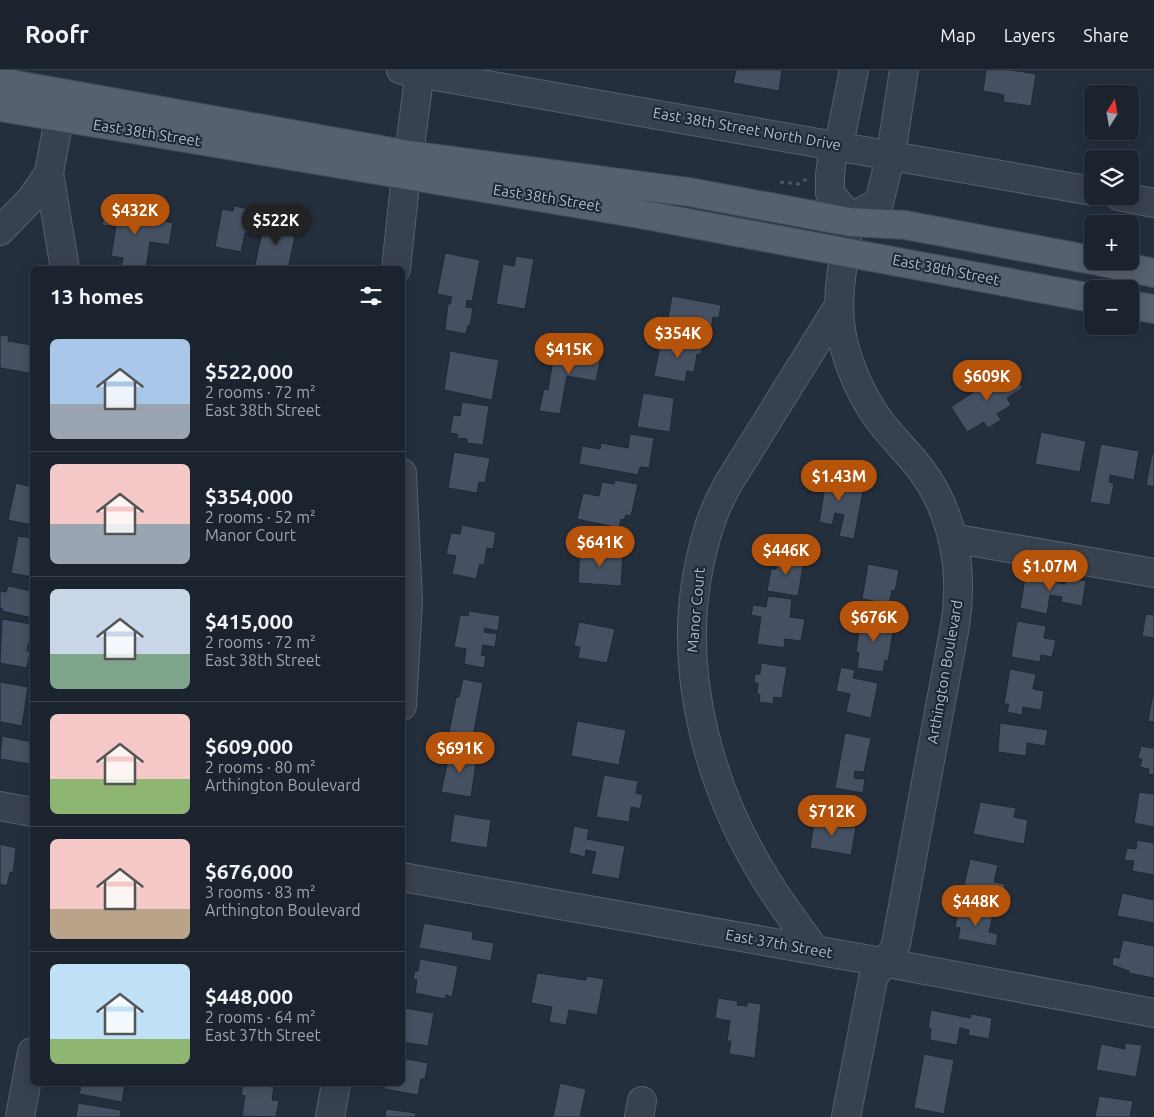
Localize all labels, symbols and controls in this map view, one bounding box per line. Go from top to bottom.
text: Roofr [25,21,89,48]
text: Map [940,25,976,45]
text: Layers [1004,25,1055,45]
text: Share [1083,25,1129,45]
north arrow [1084,85,1139,140]
map controls [1084,85,1139,335]
street label: East 38th Street North Drive [652,104,842,153]
street label: East 38th Street [92,116,202,149]
button: layers [1084,150,1139,205]
street label: East 38th Street [492,181,602,214]
pin: $432K [100,194,170,236]
text: $432K [112,201,158,219]
pin: $522K [241,204,311,246]
text: $522K [253,211,299,229]
button: + [1084,215,1139,270]
street label: East 38th Street [891,251,1001,288]
button: − [1084,280,1139,335]
icon: filters [357,282,385,310]
text: 13 homes [50,284,144,308]
pin: $354K [643,316,713,359]
text: $354K [655,324,701,342]
pin: $415K [534,332,604,375]
text: $415K [546,340,592,358]
icon: home [90,359,150,419]
text: $522,000 [205,359,293,383]
pin: $609K [952,360,1022,402]
text: $609K [964,367,1010,385]
text: 2 rooms · 72 m² [205,383,316,401]
text: East 38th Street [205,401,321,419]
pin: $1.43M [798,460,880,502]
text: $1.43M [812,467,866,485]
icon: home [90,484,150,544]
text: $354,000 [205,484,293,508]
text: 2 rooms · 52 m² [205,508,316,526]
text: Manor Court [205,526,296,544]
pin: $641K [565,526,635,568]
text: $641K [577,533,623,551]
pin: $446K [751,534,821,576]
text: $446K [763,541,809,559]
pin: $1.07M [1009,550,1091,592]
text: $1.07M [1023,557,1077,575]
street label: Manor Court [683,567,708,653]
street label: Arthington Boulevard [923,599,966,745]
pin: $676K [839,600,909,643]
text: $676K [851,608,897,626]
icon: home [90,609,150,669]
text: $415,000 [205,609,293,633]
text: 2 rooms · 72 m² [205,633,316,651]
text: East 38th Street [205,651,321,669]
pin: $691K [425,732,495,774]
icon: home [90,734,150,794]
text: $609,000 [205,734,293,758]
text: $691K [437,739,483,757]
text: 2 rooms · 80 m² [205,758,316,776]
text: Arthington Boulevard [205,776,361,794]
pin: $712K [797,794,867,837]
text: $712K [809,802,855,820]
icon: home [90,859,150,919]
text: $676,000 [205,859,293,883]
text: 3 rooms · 83 m² [205,883,316,901]
pin: $448K [941,884,1011,927]
text: $448K [953,892,999,910]
text: Arthington Boulevard [205,901,361,919]
street label: East 37th Street [724,926,834,961]
icon: home [90,984,150,1044]
text: $448,000 [205,984,293,1008]
text: 2 rooms · 64 m² [205,1008,316,1026]
text: East 37th Street [205,1026,321,1044]

